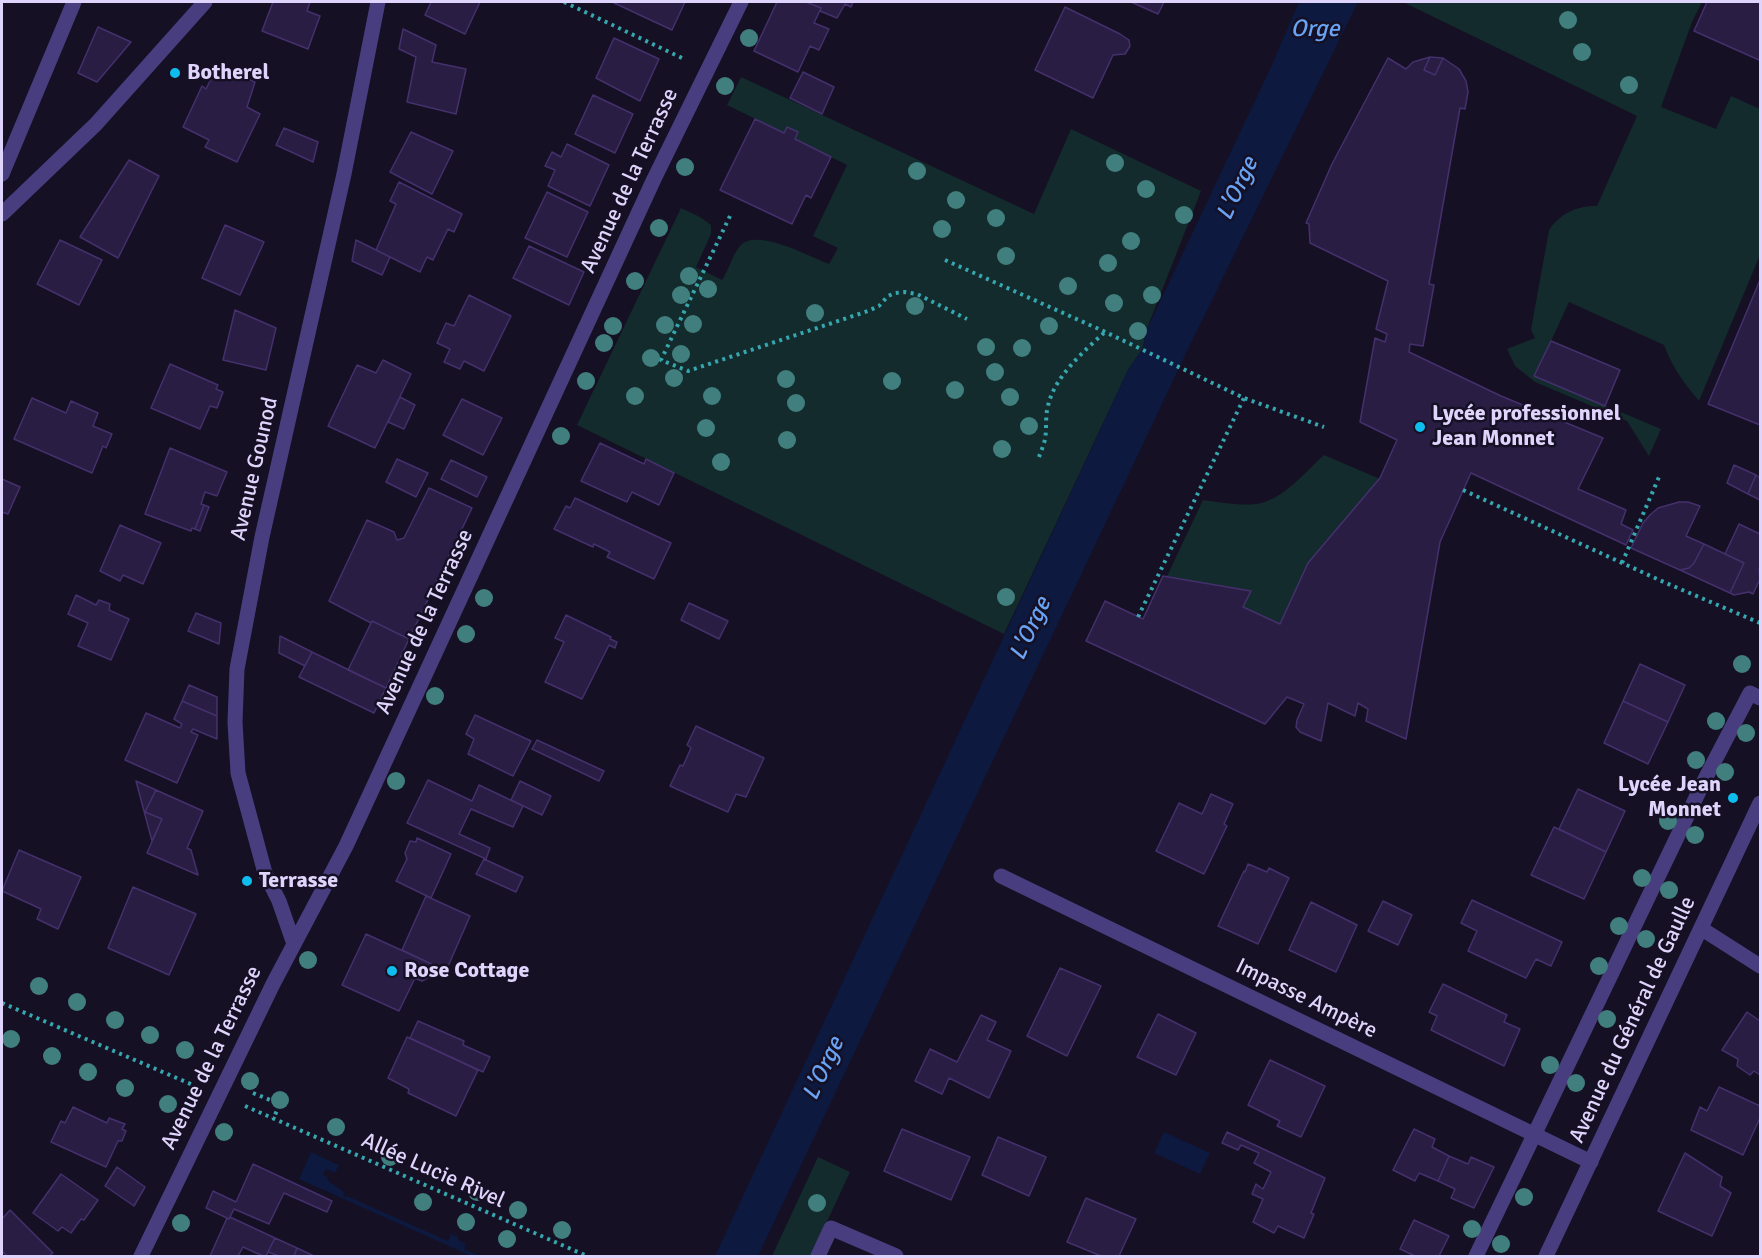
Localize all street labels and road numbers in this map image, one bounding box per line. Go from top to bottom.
street label: Avenue de la Terrasse [576,84,684,278]
street label: Avenue Gounod [226,395,284,543]
street label: Avenue de la Terrasse [371,525,479,719]
street label: Avenue du Général de Gaulle [1564,892,1702,1148]
street label: Impasse Ampère [1231,953,1381,1045]
street label: Avenue de la Terrasse [156,962,268,1154]
street label: Allée Lucie Rivel [357,1128,509,1214]

